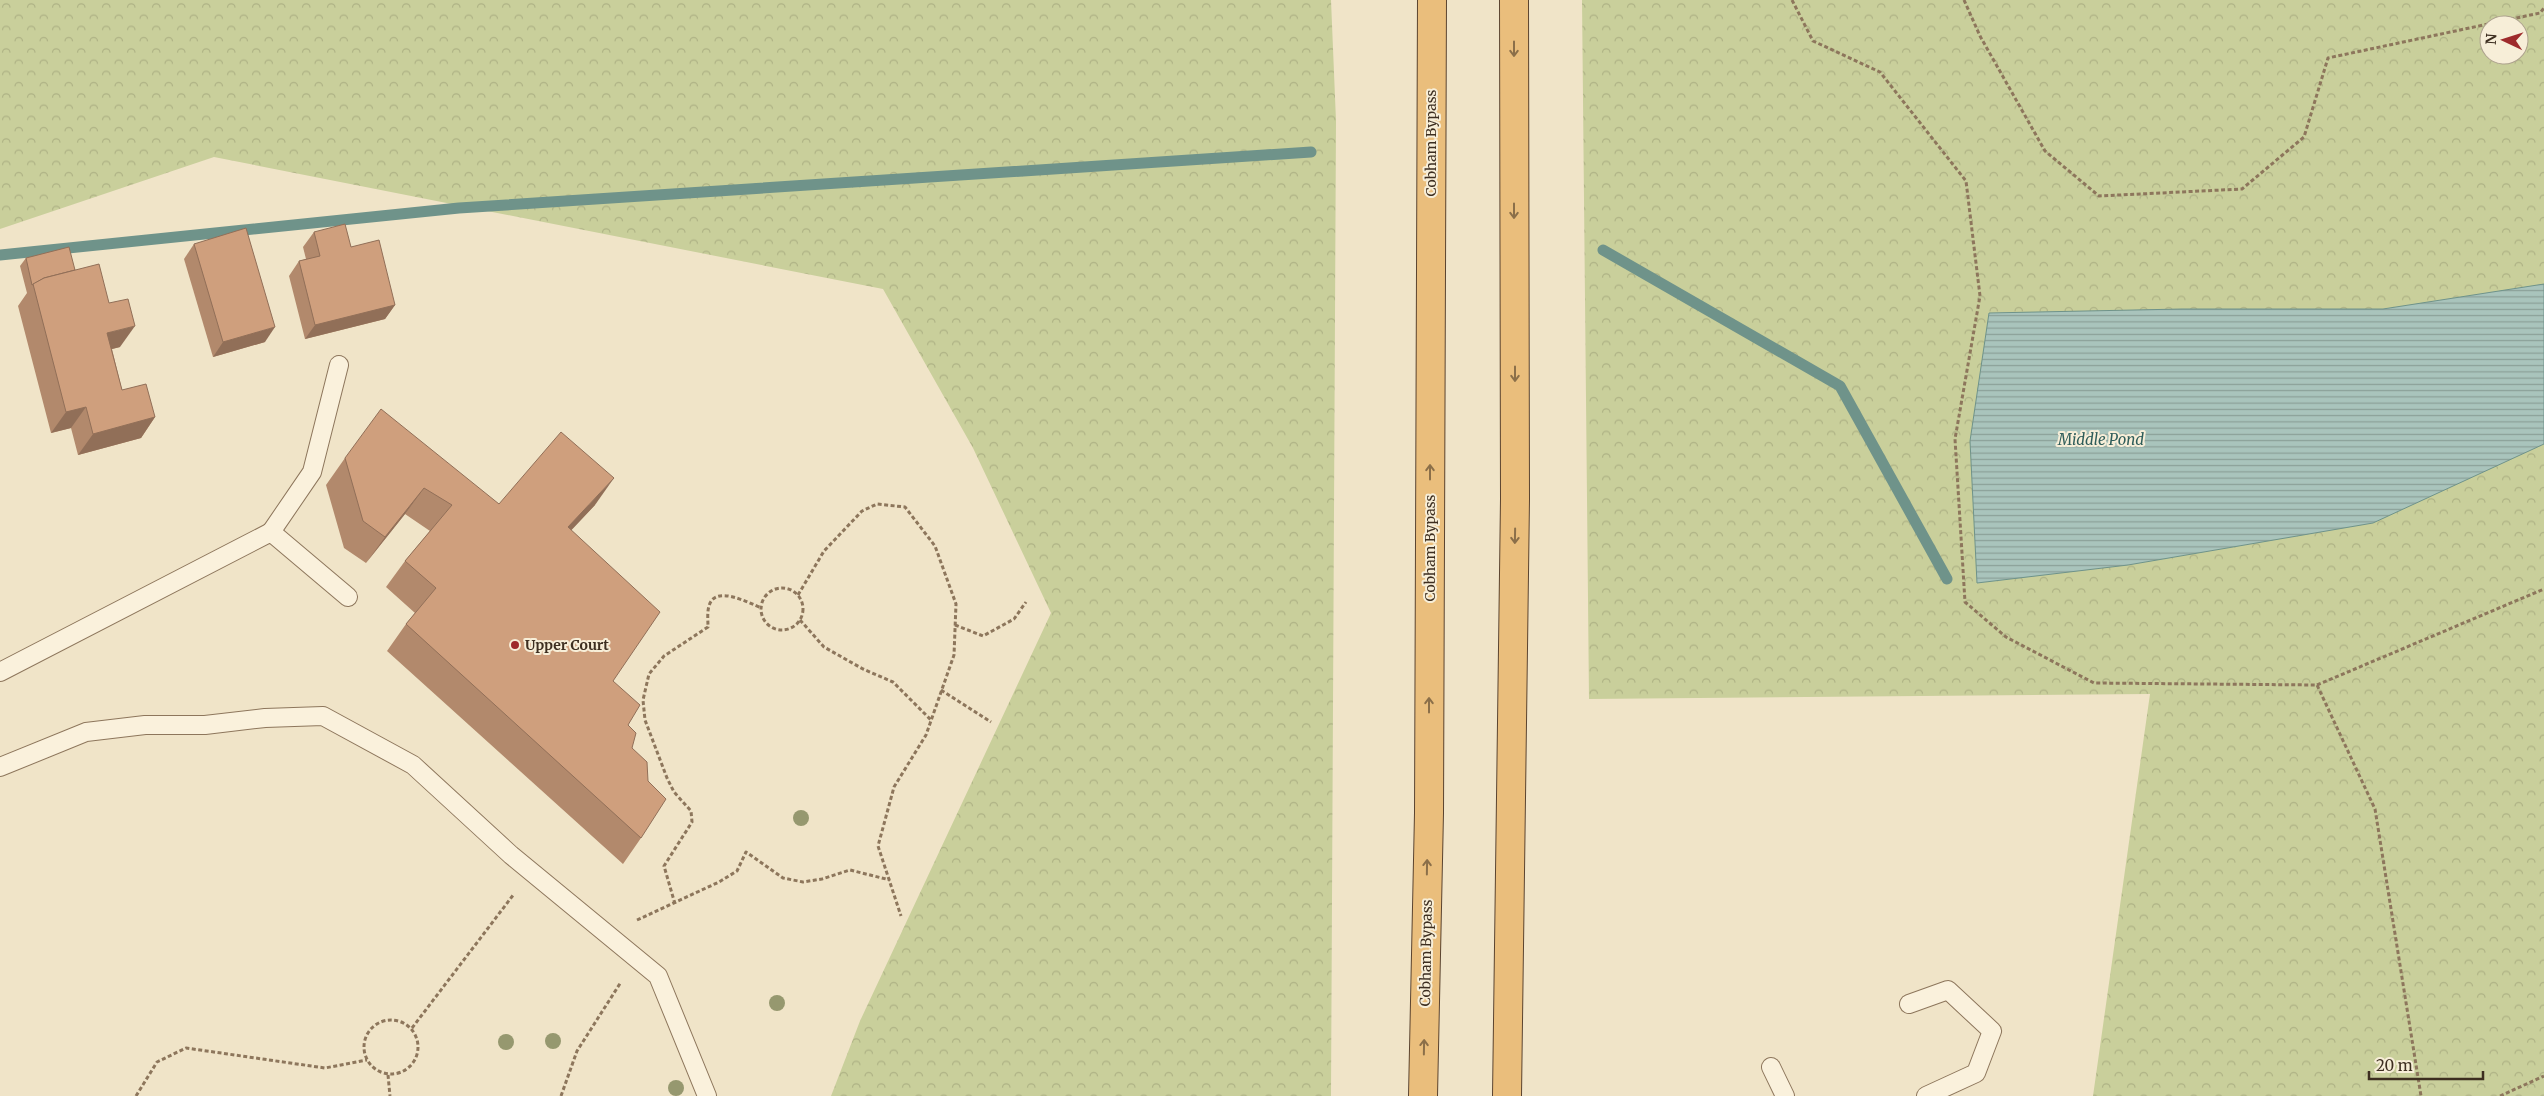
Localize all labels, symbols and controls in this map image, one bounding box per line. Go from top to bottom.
north arrow [2479,15,2529,65]
text: N [2482,33,2500,45]
one-way arrow [1509,40,1519,56]
street label: Cobham Bypass [1422,89,1440,196]
one-way arrow [1509,202,1519,219]
one-way arrow [1510,365,1520,381]
water label: Middle Pond [2057,430,2144,449]
one-way arrow [1425,465,1435,481]
street label: Cobham Bypass [1421,494,1439,601]
one-way arrow [1510,528,1520,544]
place label: Upper Court [525,636,609,654]
marker: Upper Court [509,639,521,651]
one-way arrow [1424,697,1434,714]
one-way arrow [1423,860,1432,876]
street label: Cobham Bypass [1416,899,1436,1007]
one-way arrow [1419,1040,1428,1056]
scale bar [2369,1048,2483,1080]
text: 20 m [2376,1056,2413,1075]

